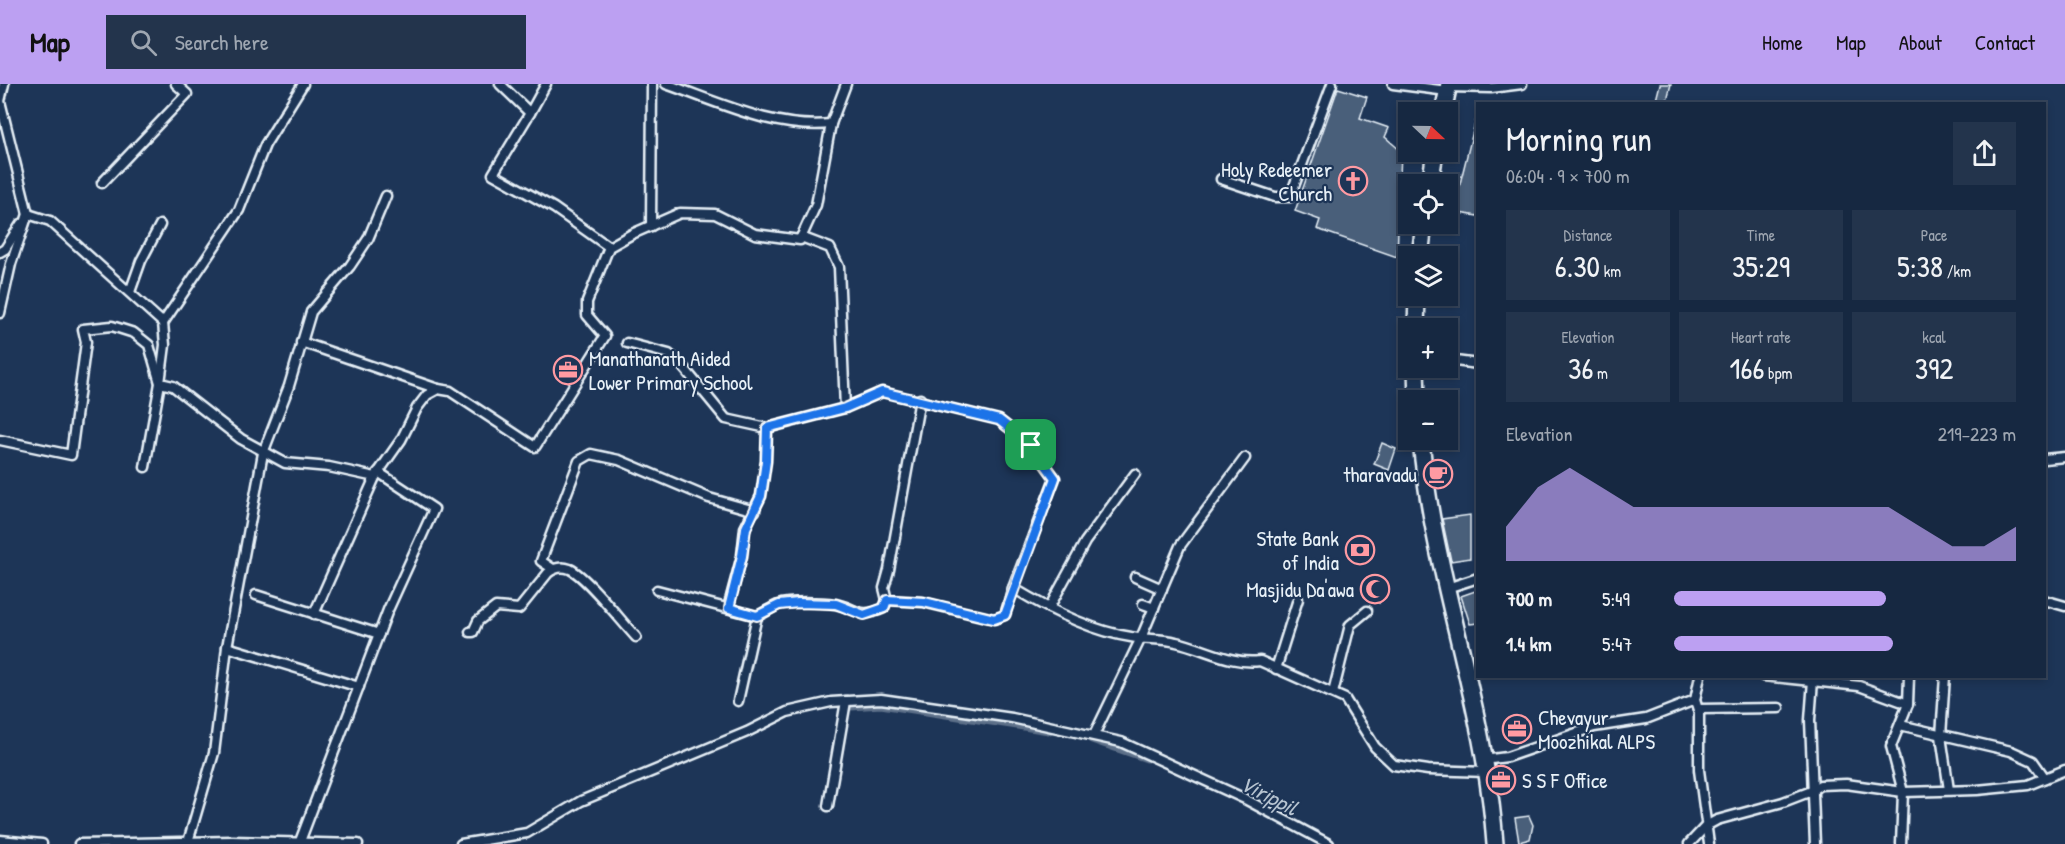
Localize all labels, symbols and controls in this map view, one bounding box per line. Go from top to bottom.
search box [106,15,526,69]
text: Map [30,23,70,61]
icon: search [127,26,160,59]
text: Search here [175,27,269,57]
text: Home [1762,28,1803,57]
text: Map [1836,28,1866,57]
text: About [1899,28,1942,57]
text: Contact [1975,28,2035,57]
north arrow [1398,102,1458,162]
map controls [1398,102,1458,450]
text: Morning run [1506,117,1652,161]
button: share [1953,122,2016,185]
place label: Holy Redeemer Church [1221,155,1332,208]
text: 06:04 · 9 × 700 m [1506,162,1630,189]
church icon: Holy Redeemer Church [1337,165,1369,197]
button: locate [1398,174,1458,234]
text: Distance [1564,224,1612,246]
text: Time [1747,224,1775,246]
text: Pace [1921,224,1947,246]
button: layers [1398,246,1458,306]
text: 6.30 [1555,246,1600,286]
text: 35:29 [1732,246,1790,286]
text: 5:38 [1897,246,1943,286]
text: km [1600,260,1621,282]
text: /km [1943,260,1971,282]
button: + [1398,318,1458,378]
text: Elevation [1561,326,1615,348]
text: Heart rate [1731,326,1791,348]
text: kcal [1922,326,1946,348]
place label: Manathanath Aided Lower Primary School [589,344,753,397]
text: 36 [1568,348,1593,388]
text: 166 [1730,348,1764,388]
text: 392 [1915,348,1953,388]
office icon: Manathanath Aided Lower Primary School [552,354,584,386]
text: m [1593,362,1608,384]
text: bpm [1764,362,1792,384]
button: − [1398,390,1458,450]
pin [1005,419,1056,470]
text: Elevation [1506,420,1572,447]
text: 219–223 m [1938,420,2016,447]
icon: arrive [1014,428,1047,461]
cafe icon: tharavadu [1422,458,1454,490]
place label: tharavadu [1343,460,1418,489]
place label: State Bank of India [1256,524,1339,577]
bank icon: State Bank of India [1344,534,1376,566]
mosque icon: Masjidu Da'awa [1359,573,1391,605]
place label: Masjidu Da'awa [1246,575,1354,604]
text: 700 m [1506,585,1552,612]
text: 5:49 [1602,585,1630,612]
text: 1.4 km [1506,630,1552,657]
text: 5:47 [1602,630,1633,657]
place label: Chevayur Moozhikal ALPS [1538,703,1655,756]
office icon: Chevayur Moozhikal ALPS [1501,713,1533,745]
office icon: S S F Office [1485,764,1517,796]
place label: S S F Office [1522,766,1608,795]
water label: Virippil [1235,768,1304,823]

